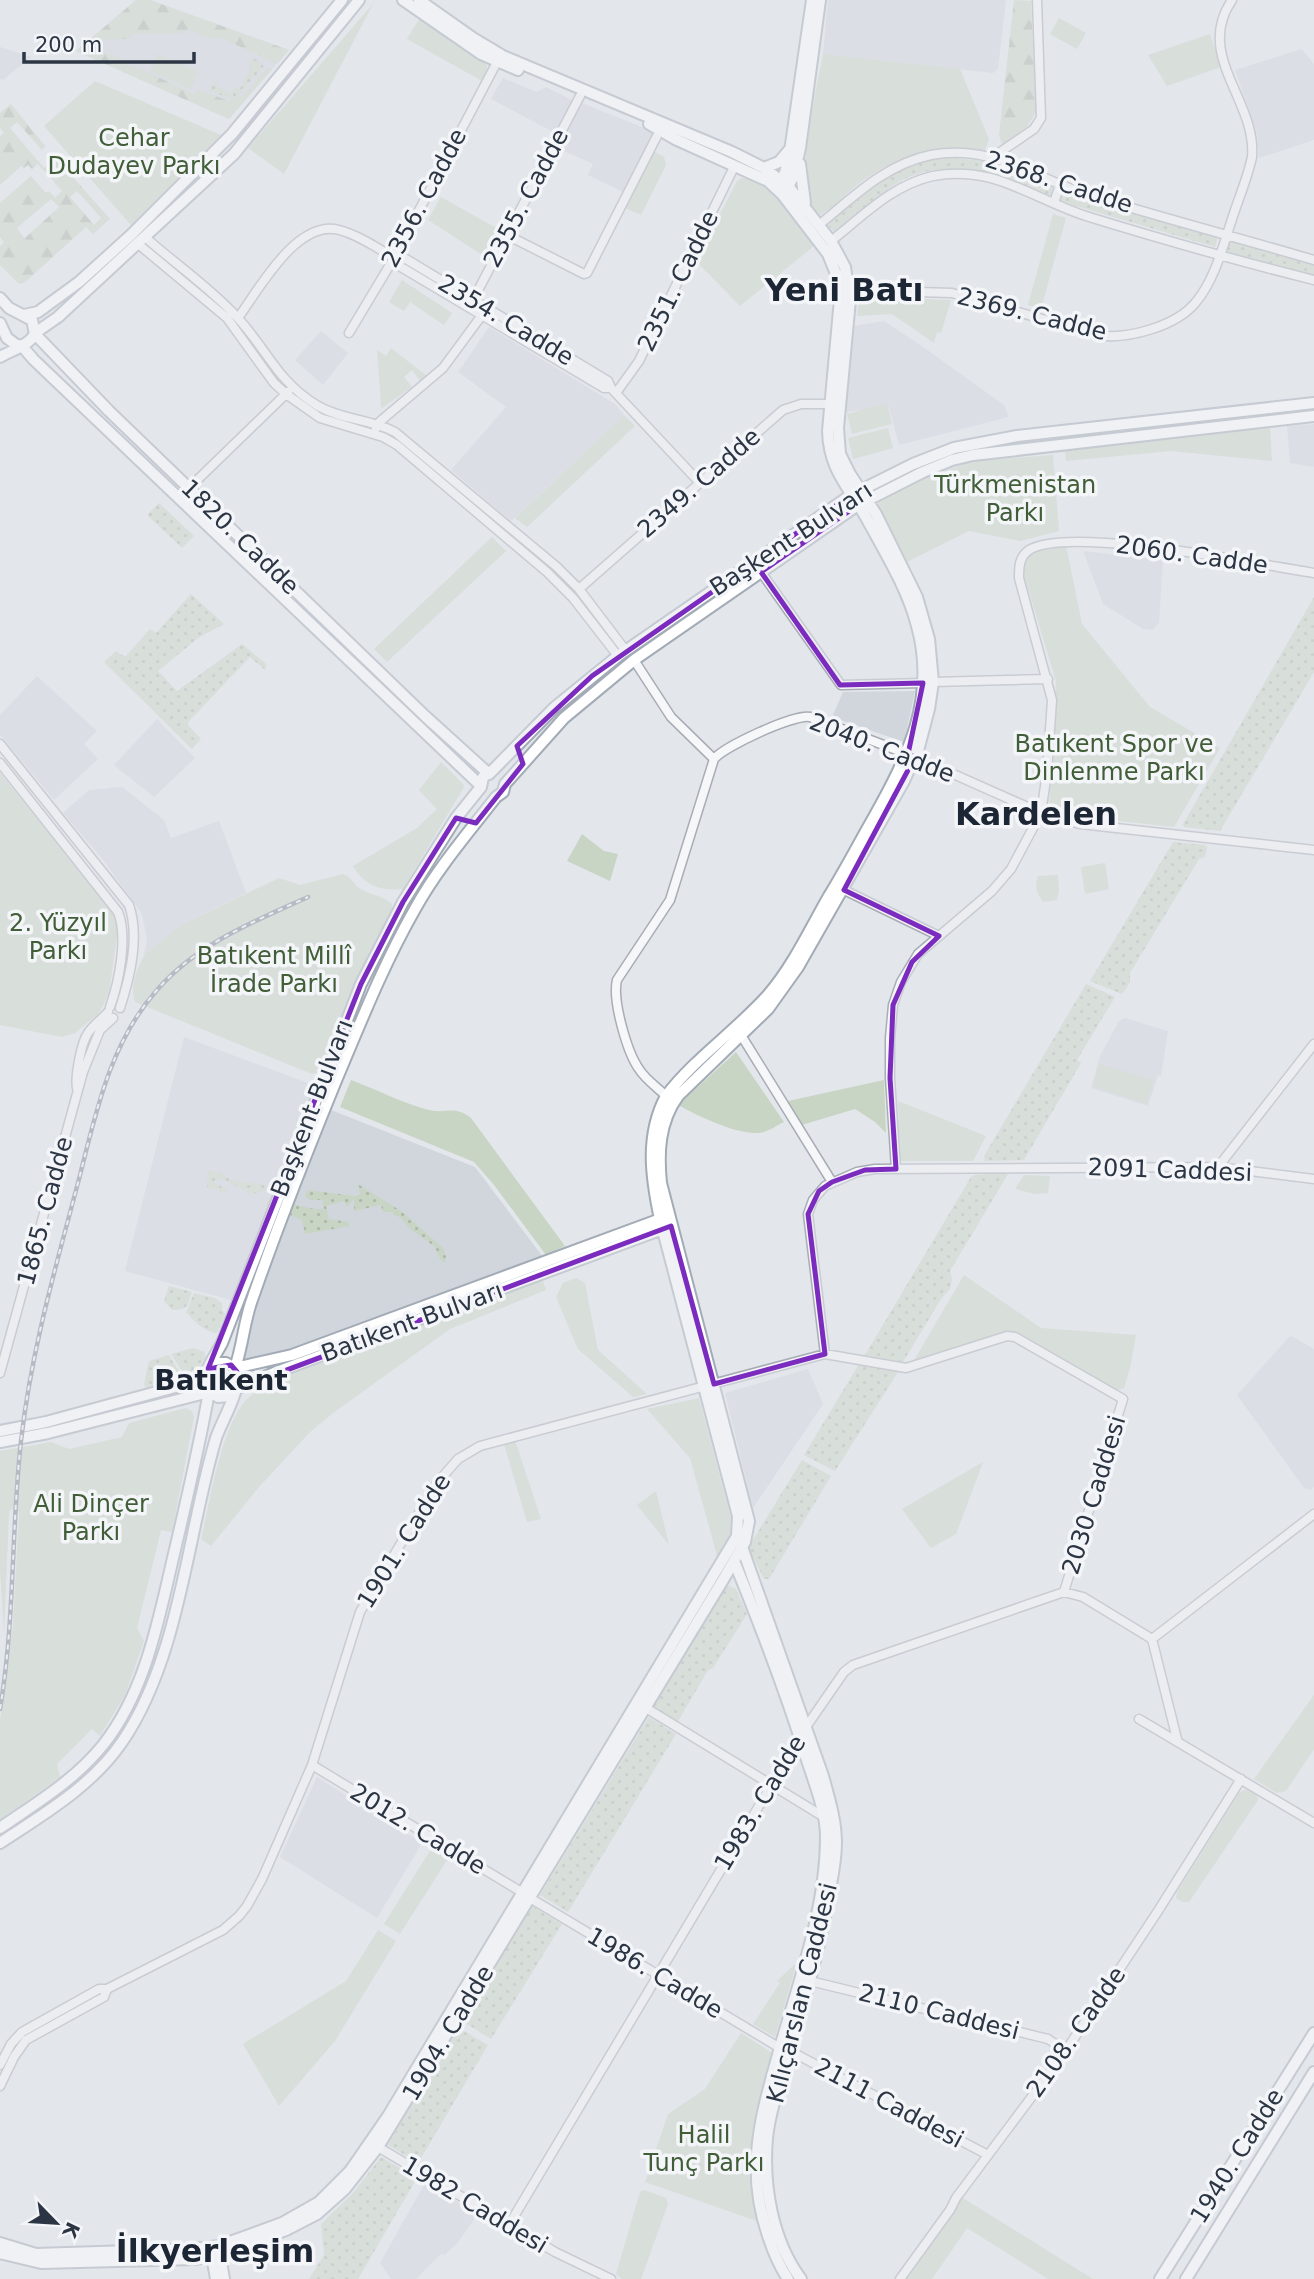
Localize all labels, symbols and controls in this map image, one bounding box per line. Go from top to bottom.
scale bar [24,21,194,65]
text: 200 m [35,33,102,57]
park label: Cehar Dudayev Parkı [48,124,220,180]
street label: 2356. Cadde [376,124,472,272]
street label: 2355. Cadde [478,124,574,272]
street label: 2368. Cadde [982,145,1136,219]
street label: 2351. Cadde [632,206,724,356]
street label: 2354. Cadde [433,269,579,371]
district label: Yeni Batı [763,271,924,309]
street label: 2369. Cadde [954,282,1110,346]
street label: 2349. Cadde [632,422,766,544]
park label: Türkmenistan Parkı [933,471,1096,527]
street label: 1820. Cadde [175,474,305,600]
street label: Başkent Bulvarı [705,476,877,602]
street label: 2060. Cadde [1114,530,1270,580]
street label: 2040. Cadde [806,708,958,788]
park label: Batıkent Spor ve Dinlenme Parkı [1015,730,1213,786]
district label: Kardelen [955,795,1117,833]
park label: 2. Yüzyıl Parkı [9,909,107,965]
park label: Batıkent Millî İrade Parkı [197,942,353,998]
street label: Başkent Bulvarı [265,1015,359,1201]
street label: 1865. Cadde [12,1133,78,1289]
street label: 2091 Caddesi [1087,1153,1253,1187]
street label: Batıkent Bulvarı [317,1276,507,1368]
district label: Batıkent [154,1364,288,1397]
street label: 2030 Caddesi [1057,1412,1131,1578]
street label: 1901. Cadde [352,1469,456,1613]
park label: Ali Dinçer Parkı [33,1490,149,1546]
street label: 1983. Cadde [709,1730,811,1876]
street label: 2012. Cadde [345,1778,491,1880]
street label: Kılıçarslan Caddesi [761,1880,843,2106]
street label: 1986. Cadde [582,1922,728,2024]
street label: 1904. Cadde [397,1960,499,2106]
street label: 2108. Cadde [1021,1961,1131,2103]
street label: 2110 Caddesi [856,1979,1022,2045]
street label: 2111 Caddesi [810,2052,968,2154]
street label: 1940. Cadde [1185,2084,1289,2228]
park label: Halil Tunç Parkı [643,2121,764,2177]
street label: 1982 Caddesi [397,2151,553,2259]
north arrow [21,2188,91,2258]
text: K [58,2219,84,2243]
district label: İlkyerleşim [116,2232,314,2270]

